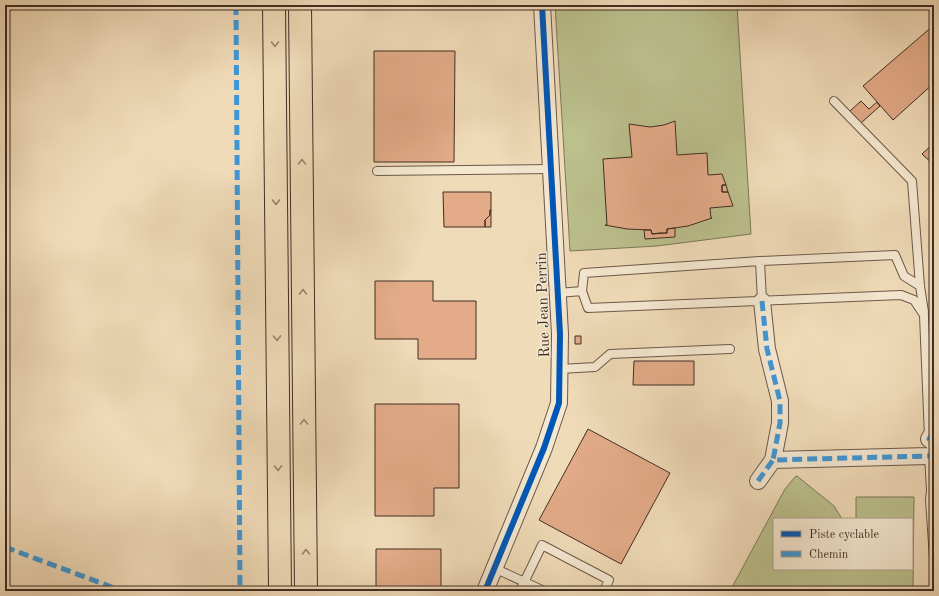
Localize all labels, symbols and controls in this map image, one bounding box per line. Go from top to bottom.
one-way arrow [271,41,279,47]
one-way arrow [298,159,306,165]
one-way arrow [271,199,280,205]
street label: Rue Jean Perrin [535,252,553,358]
one-way arrow [299,289,307,295]
one-way arrow [273,335,281,341]
one-way arrow [300,419,308,425]
one-way arrow [274,465,282,471]
legend [773,518,913,570]
text: Piste cyclable [809,529,879,541]
one-way arrow [301,549,310,555]
text: Chemin [809,549,849,561]

